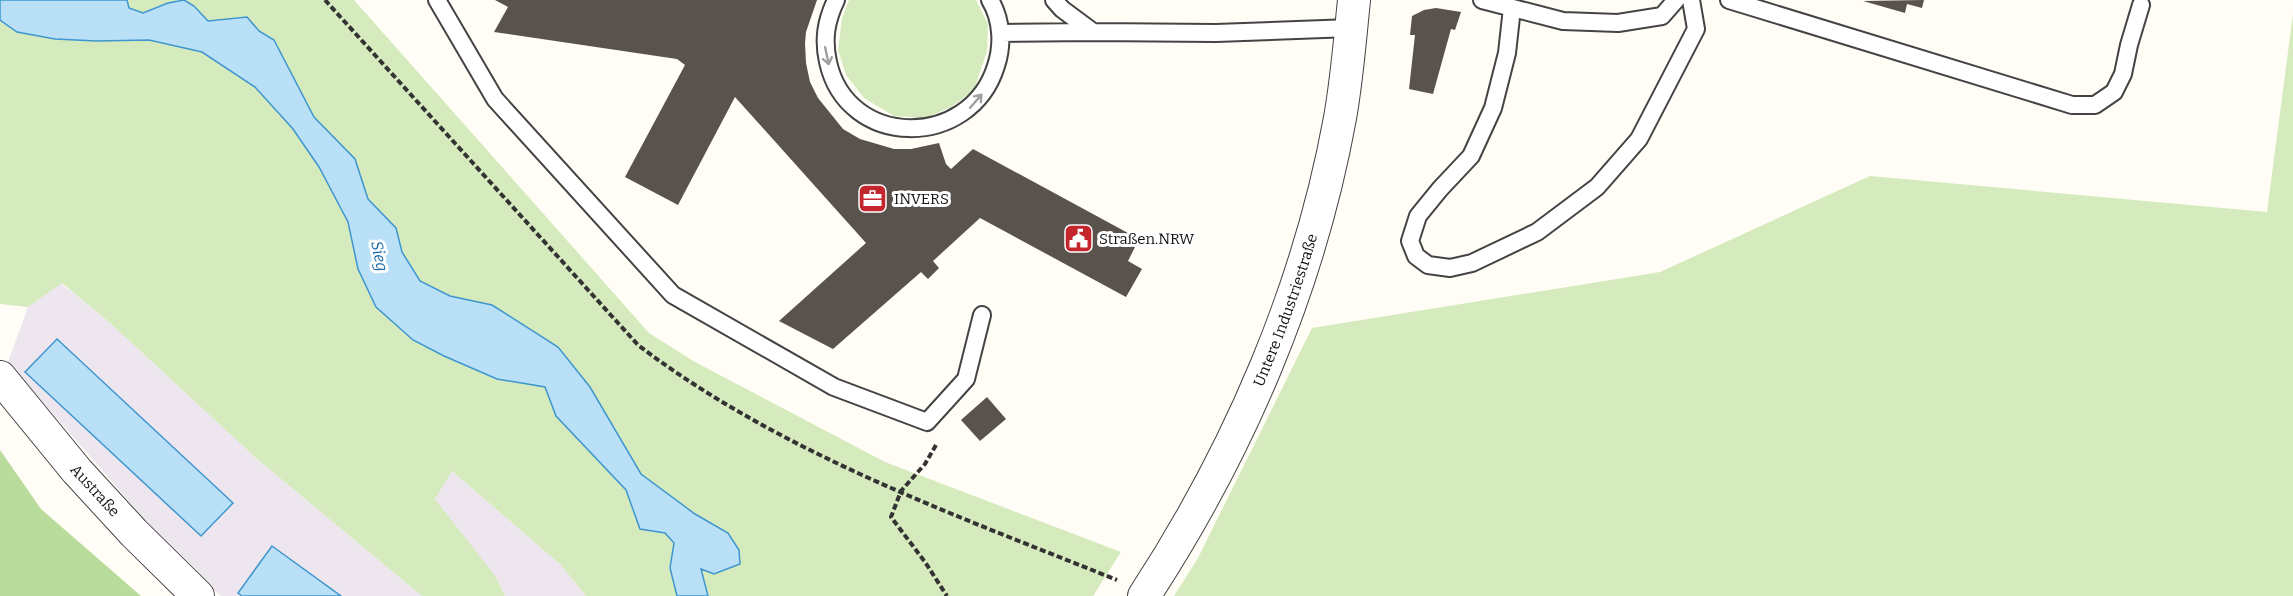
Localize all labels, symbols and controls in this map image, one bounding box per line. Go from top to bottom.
one-way arrow [822,46,833,65]
one-way arrow [969,94,983,109]
office icon: INVERS [857,183,889,215]
place label: INVERS [894,190,949,208]
public building icon: Straßen.NRW [1062,223,1094,255]
place label: Straßen.NRW [1099,230,1195,248]
street label: Untere Industriestraße [1250,232,1321,389]
water label: Sieg [367,239,392,273]
street label: Austraße [66,461,123,520]

